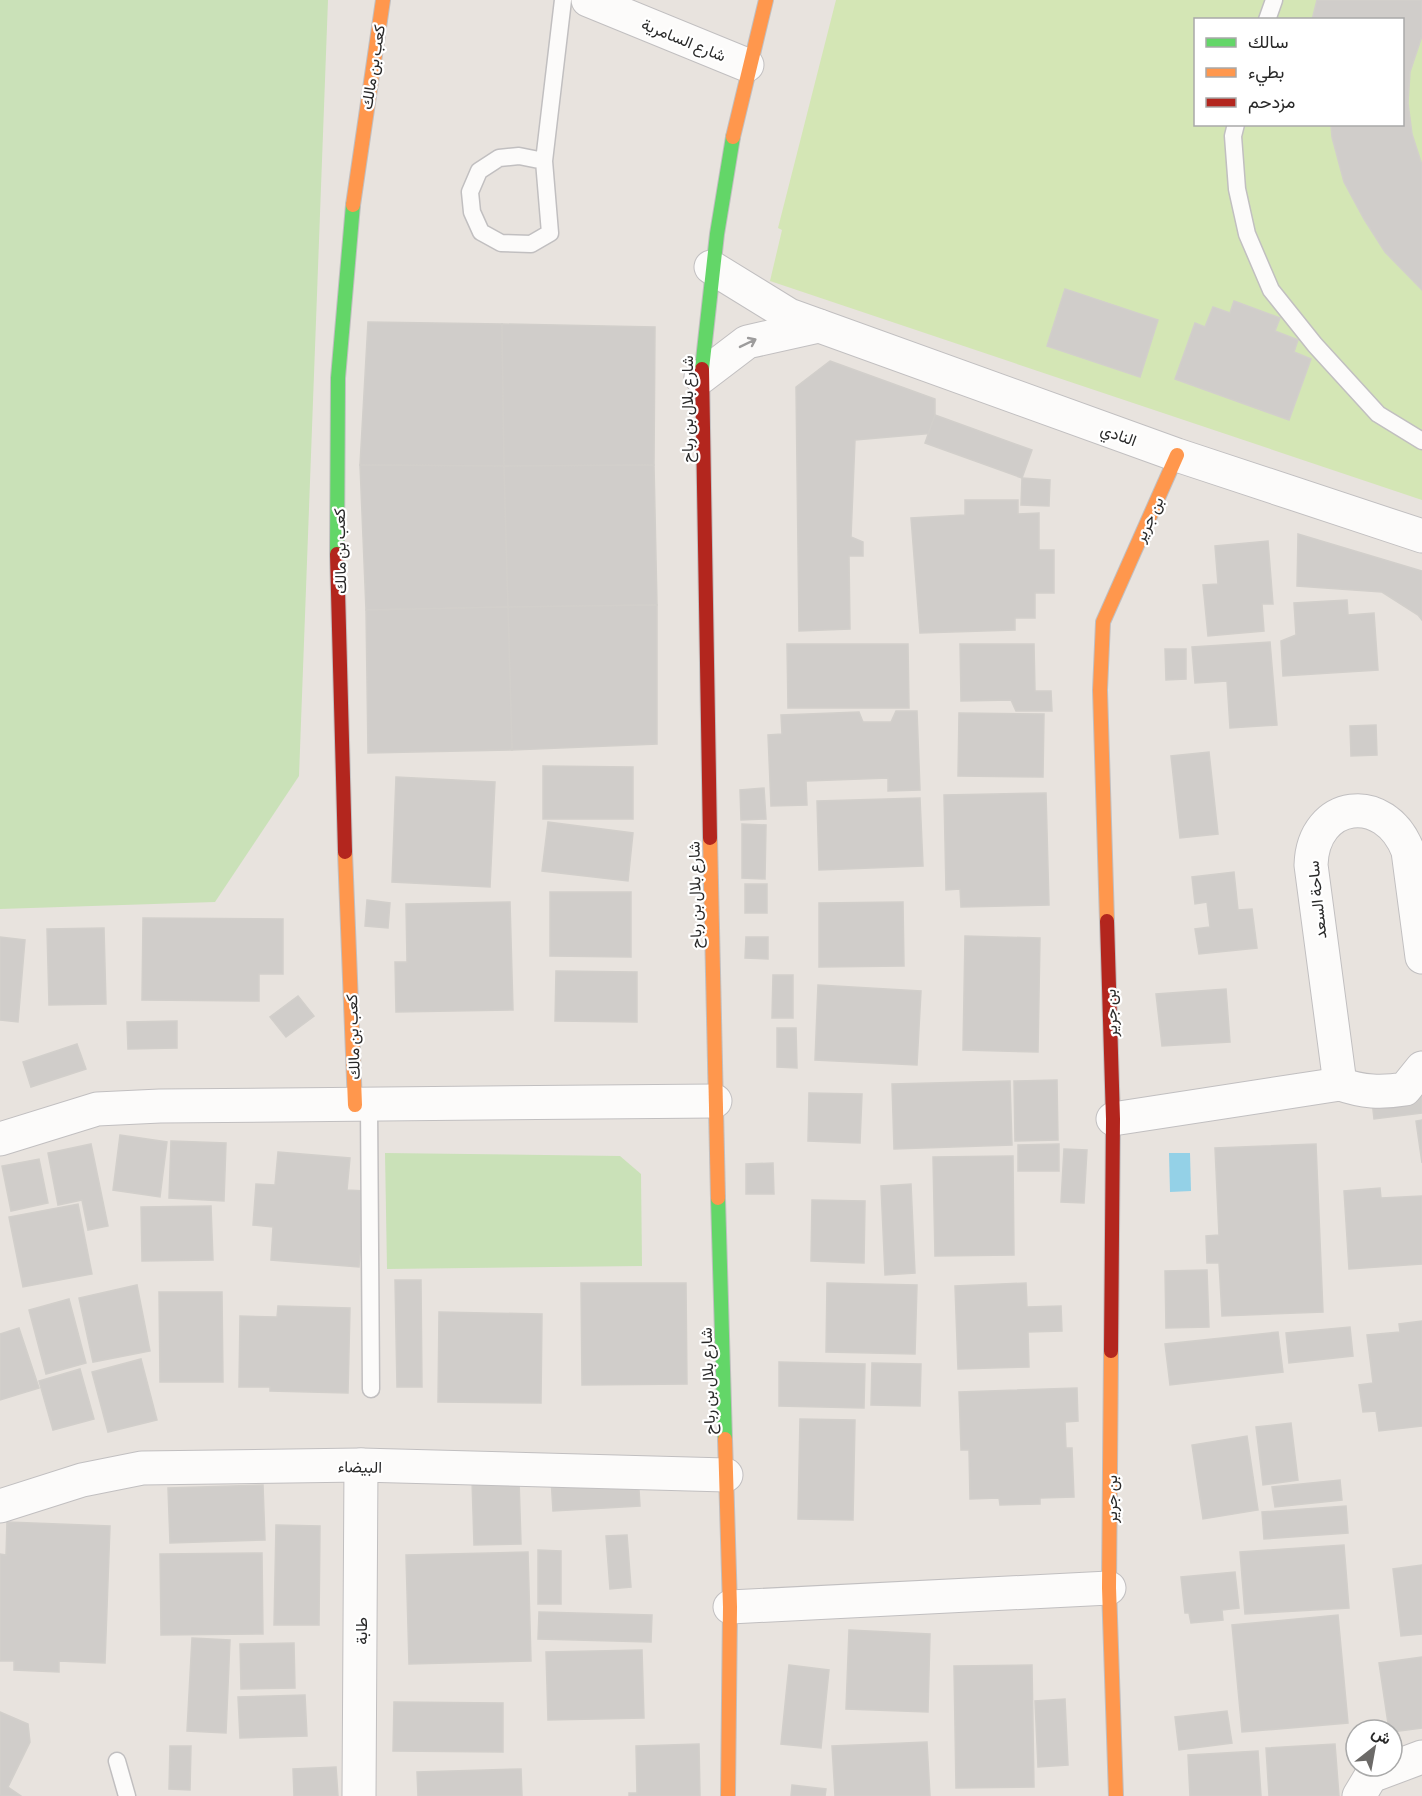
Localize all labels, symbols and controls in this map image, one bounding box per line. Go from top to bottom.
street label: شارع السامرية [638,13,729,67]
legend [1194,18,1404,126]
street label: كعب بن مالك [356,23,390,111]
text: سالك [1248,30,1288,52]
text: بطيء [1248,60,1284,87]
text: مزدحم [1248,90,1295,114]
one-way arrow [739,337,757,349]
street label: شارع بلال بن رباح [677,355,699,463]
street label: النادي [1097,419,1140,454]
street label: بن جرير [1129,493,1169,547]
street label: كعب بن مالك [329,508,351,594]
street label: شارع بلال بن رباح [684,841,707,949]
street label: ساحة السعد [1302,860,1330,940]
street label: بن جرير [1100,989,1122,1038]
street label: كعب بن مالك [341,994,365,1080]
street label: شارع بلال بن رباح [696,1327,721,1435]
street label: البيضاء [338,1456,382,1477]
street label: بن جرير [1101,1475,1122,1524]
street label: طابة [351,1617,371,1645]
north arrow [1344,1718,1404,1778]
text: ش [1368,1722,1395,1749]

